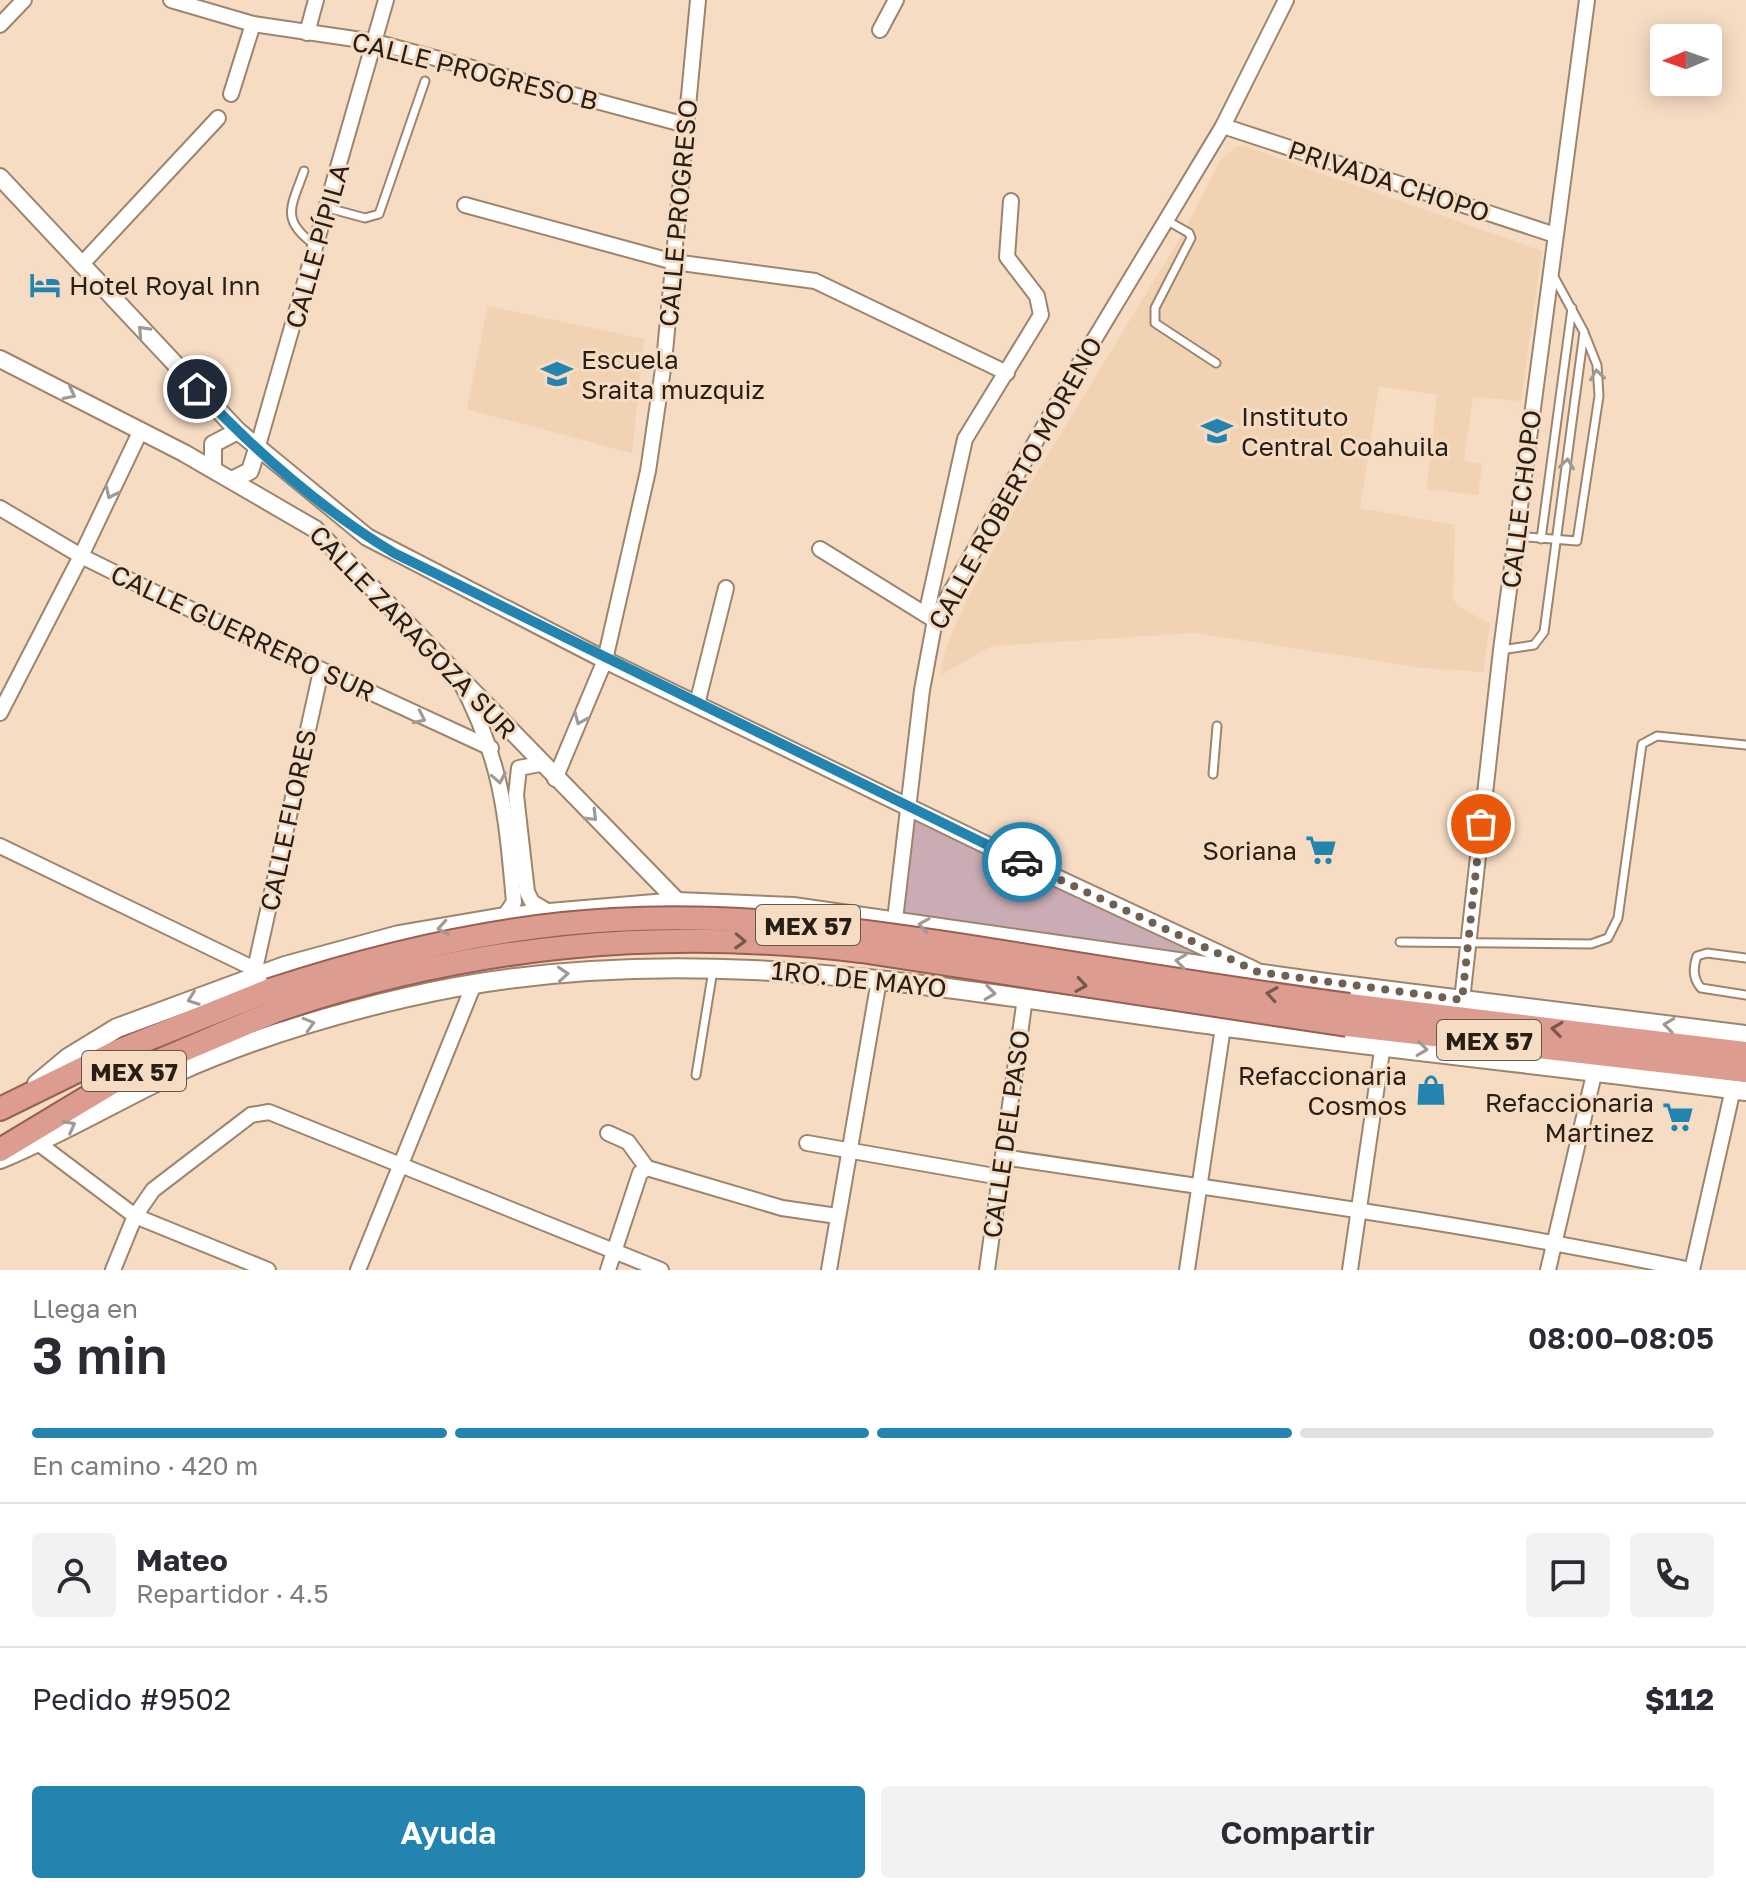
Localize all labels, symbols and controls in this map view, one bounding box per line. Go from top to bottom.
north arrow [1650,24,1722,96]
map controls [1650,24,1722,96]
street label: CALLE PROGRESO B [349,25,601,117]
street label: CALLE PROGRESO [653,98,703,328]
street label: PRIVADA CHOPO [1284,134,1494,228]
street label: CALLE PÍPILA [279,160,355,332]
hotel icon: Hotel Royal Inn [28,268,62,302]
place label: Hotel Royal Inn [69,270,261,301]
one-way arrow [137,326,152,340]
street label: CALLE ROBERTO MORENO [922,331,1108,635]
place label: Escuela Sraita muzquiz [581,344,765,405]
pin [163,355,231,423]
school or university icon: Escuela Sraita muzquiz [540,357,574,391]
icon: home [175,367,219,411]
one-way arrow [1589,368,1606,381]
one-way arrow [61,384,76,400]
place label: Instituto Central Coahuila [1241,401,1449,462]
street label: CALLE CHOPO [1495,408,1547,590]
school or university icon: Instituto Central Coahuila [1200,414,1234,448]
one-way arrow [1558,457,1575,470]
one-way arrow [105,485,121,499]
street label: CALLE ZARAGOZA SUR [303,519,523,745]
street label: CALLE GUERRERO SUR [106,558,380,708]
one-way arrow [412,708,427,724]
one-way arrow [574,711,590,725]
street label: CALLE FLORES [254,726,322,914]
one-way arrow [490,771,507,785]
pin [1447,790,1515,858]
icon: bag [1459,802,1503,846]
one-way arrow [583,807,598,822]
courier [982,822,1062,902]
supermarket icon: Soriana [1304,833,1338,867]
place label: Soriana [1202,835,1297,866]
icon: car [1000,840,1044,884]
road number: MEX 57 [756,905,860,945]
one-way arrow [917,917,931,934]
one-way arrow [436,918,450,935]
one-way arrow [734,932,747,949]
one-way arrow [1174,953,1188,970]
street label: 1RO. DE MAYO [770,954,948,1004]
one-way arrow [557,966,570,983]
one-way arrow [1074,975,1087,992]
one-way arrow [984,985,997,1002]
one-way arrow [1265,986,1278,1003]
one-way arrow [187,989,201,1006]
one-way arrow [301,1017,315,1033]
one-way arrow [1662,1017,1676,1034]
road number: MEX 57 [1437,1020,1541,1060]
one-way arrow [1550,1021,1563,1038]
street label: CALLE DEL PASO [976,1028,1036,1240]
one-way arrow [1416,1040,1429,1057]
road number: MEX 57 [82,1051,186,1091]
place label: Refaccionaria Cosmos [1238,1060,1407,1121]
shop icon: Refaccionaria Cosmos [1414,1073,1448,1107]
place label: Refaccionaria Martinez [1485,1087,1654,1148]
supermarket icon: Refaccionaria Martinez [1661,1100,1695,1134]
one-way arrow [62,1120,77,1136]
text: Llega en [32,1293,138,1324]
text: 08:00–08:05 [1528,1320,1714,1356]
text: 3 min [32,1323,167,1385]
text: En camino · 420 m [32,1450,258,1481]
button: person [32,1533,116,1617]
button: chat [1526,1533,1610,1617]
button: phone [1630,1533,1714,1617]
text: Mateo [136,1542,228,1578]
text: Repartidor · 4.5 [136,1578,328,1609]
text: Pedido #9502 [32,1681,231,1717]
text: $112 [1645,1681,1714,1717]
button: Ayuda [32,1786,865,1878]
button: Compartir [881,1786,1714,1878]

